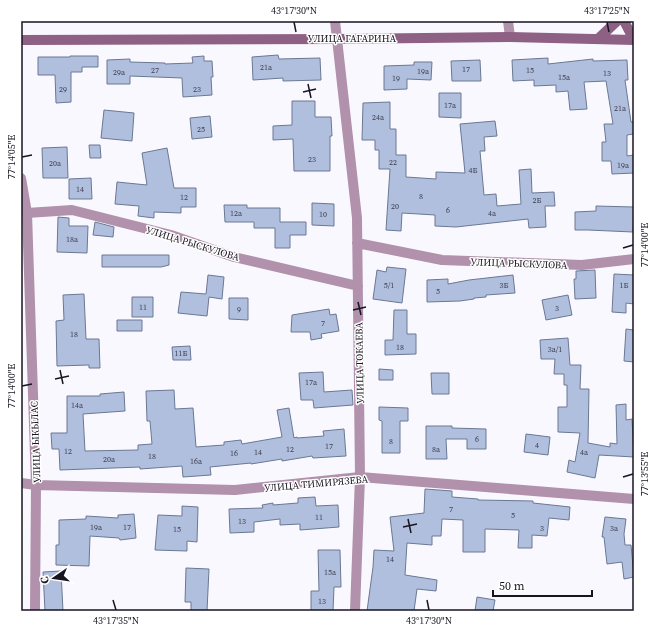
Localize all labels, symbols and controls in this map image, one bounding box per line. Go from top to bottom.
text: 43°17'30"N [271,4,317,17]
text: 43°17'25"N [584,4,630,17]
street label: УЛИЦА ГАГАРИНА [308,32,397,45]
house number: 21а [260,62,273,73]
house number: 17 [462,64,470,75]
house number: 27 [151,65,159,76]
house number: 15 [526,65,534,76]
house number: 19а [417,66,430,77]
house number: 29а [113,67,126,78]
house number: 13 [603,68,611,79]
house number: 15а [558,72,571,83]
house number: 19 [392,73,400,84]
house number: 29 [59,84,67,95]
house number: 23 [193,84,201,95]
house number: 17а [444,100,457,111]
house number: 21а [614,103,627,114]
house number: 24а [372,112,385,123]
house number: 25 [197,124,205,135]
text: 77°14'05"E [5,135,18,179]
house number: 23 [308,154,316,165]
house number: 22 [389,157,397,168]
house number: 20а [49,158,62,169]
house number: 19а [617,160,630,171]
house number: 4Б [469,165,478,176]
house number: 14 [76,184,84,195]
house number: 8 [419,191,423,202]
house number: 12 [180,192,188,203]
house number: 2Б [533,195,542,206]
house number: 20 [391,201,399,212]
house number: 6 [446,205,450,216]
house number: 12а [230,208,243,219]
house number: 4а [488,208,497,219]
house number: 10 [319,209,327,220]
street label: УЛИЦА РЫСКУЛОВА [145,223,241,264]
text: 77°14'00"E [638,223,651,267]
house number: 18а [66,234,79,245]
street label: УЛИЦА РЫСКУЛОВА [470,255,568,272]
house number: 5/1 [384,280,394,291]
house number: 3Б [500,280,509,291]
house number: 1Б [620,280,629,291]
house number: 5 [436,286,440,297]
house number: 11 [139,302,147,313]
house number: 3 [555,303,559,314]
house number: 9 [237,304,241,315]
house number: 7 [321,318,325,329]
street label: УЛИЦА ТОКАЕВА [352,322,367,404]
house number: 18 [70,329,78,340]
house number: 18 [396,342,404,353]
house number: 3а/1 [548,344,562,355]
house number: 11Б [175,348,188,359]
text: 77°14'00"E [5,364,18,408]
house number: 17а [305,377,318,388]
house number: 14а [71,400,84,411]
street label: УЛИЦА ЫКЫЛАС [28,401,43,483]
house number: 6 [475,434,479,445]
house number: 8 [389,436,393,447]
house number: 4 [535,440,539,451]
house number: 17 [325,441,333,452]
house number: 12 [286,444,294,455]
house number: 8а [432,444,441,455]
house number: 12 [64,446,72,457]
house number: 14 [254,447,262,458]
house number: 4а [580,447,589,458]
house number: 16 [230,448,238,459]
house number: 18 [148,451,156,462]
text: 77°13'55"E [638,452,651,496]
house number: 20а [103,454,116,465]
house number: 16а [190,456,203,467]
street label: УЛИЦА ТИМИРЯЗЕВА [264,472,369,495]
house number: 7 [449,504,453,515]
house number: 5 [511,510,515,521]
house number: 11 [315,512,323,523]
house number: 13 [238,516,246,527]
house number: 19а [90,522,103,533]
house number: 17 [123,522,131,533]
house number: 3 [540,523,544,534]
house number: 3а [610,523,619,534]
house number: 15 [173,524,181,535]
house number: 14 [386,554,394,565]
north arrow [34,558,74,598]
house number: 15а [324,567,337,578]
scale bar [493,572,592,598]
text: С [37,575,53,585]
text: 50 m [499,578,525,594]
house number: 13 [318,596,326,607]
text: 43°17'35"N [93,614,139,627]
text: 43°17'30"N [406,614,452,627]

